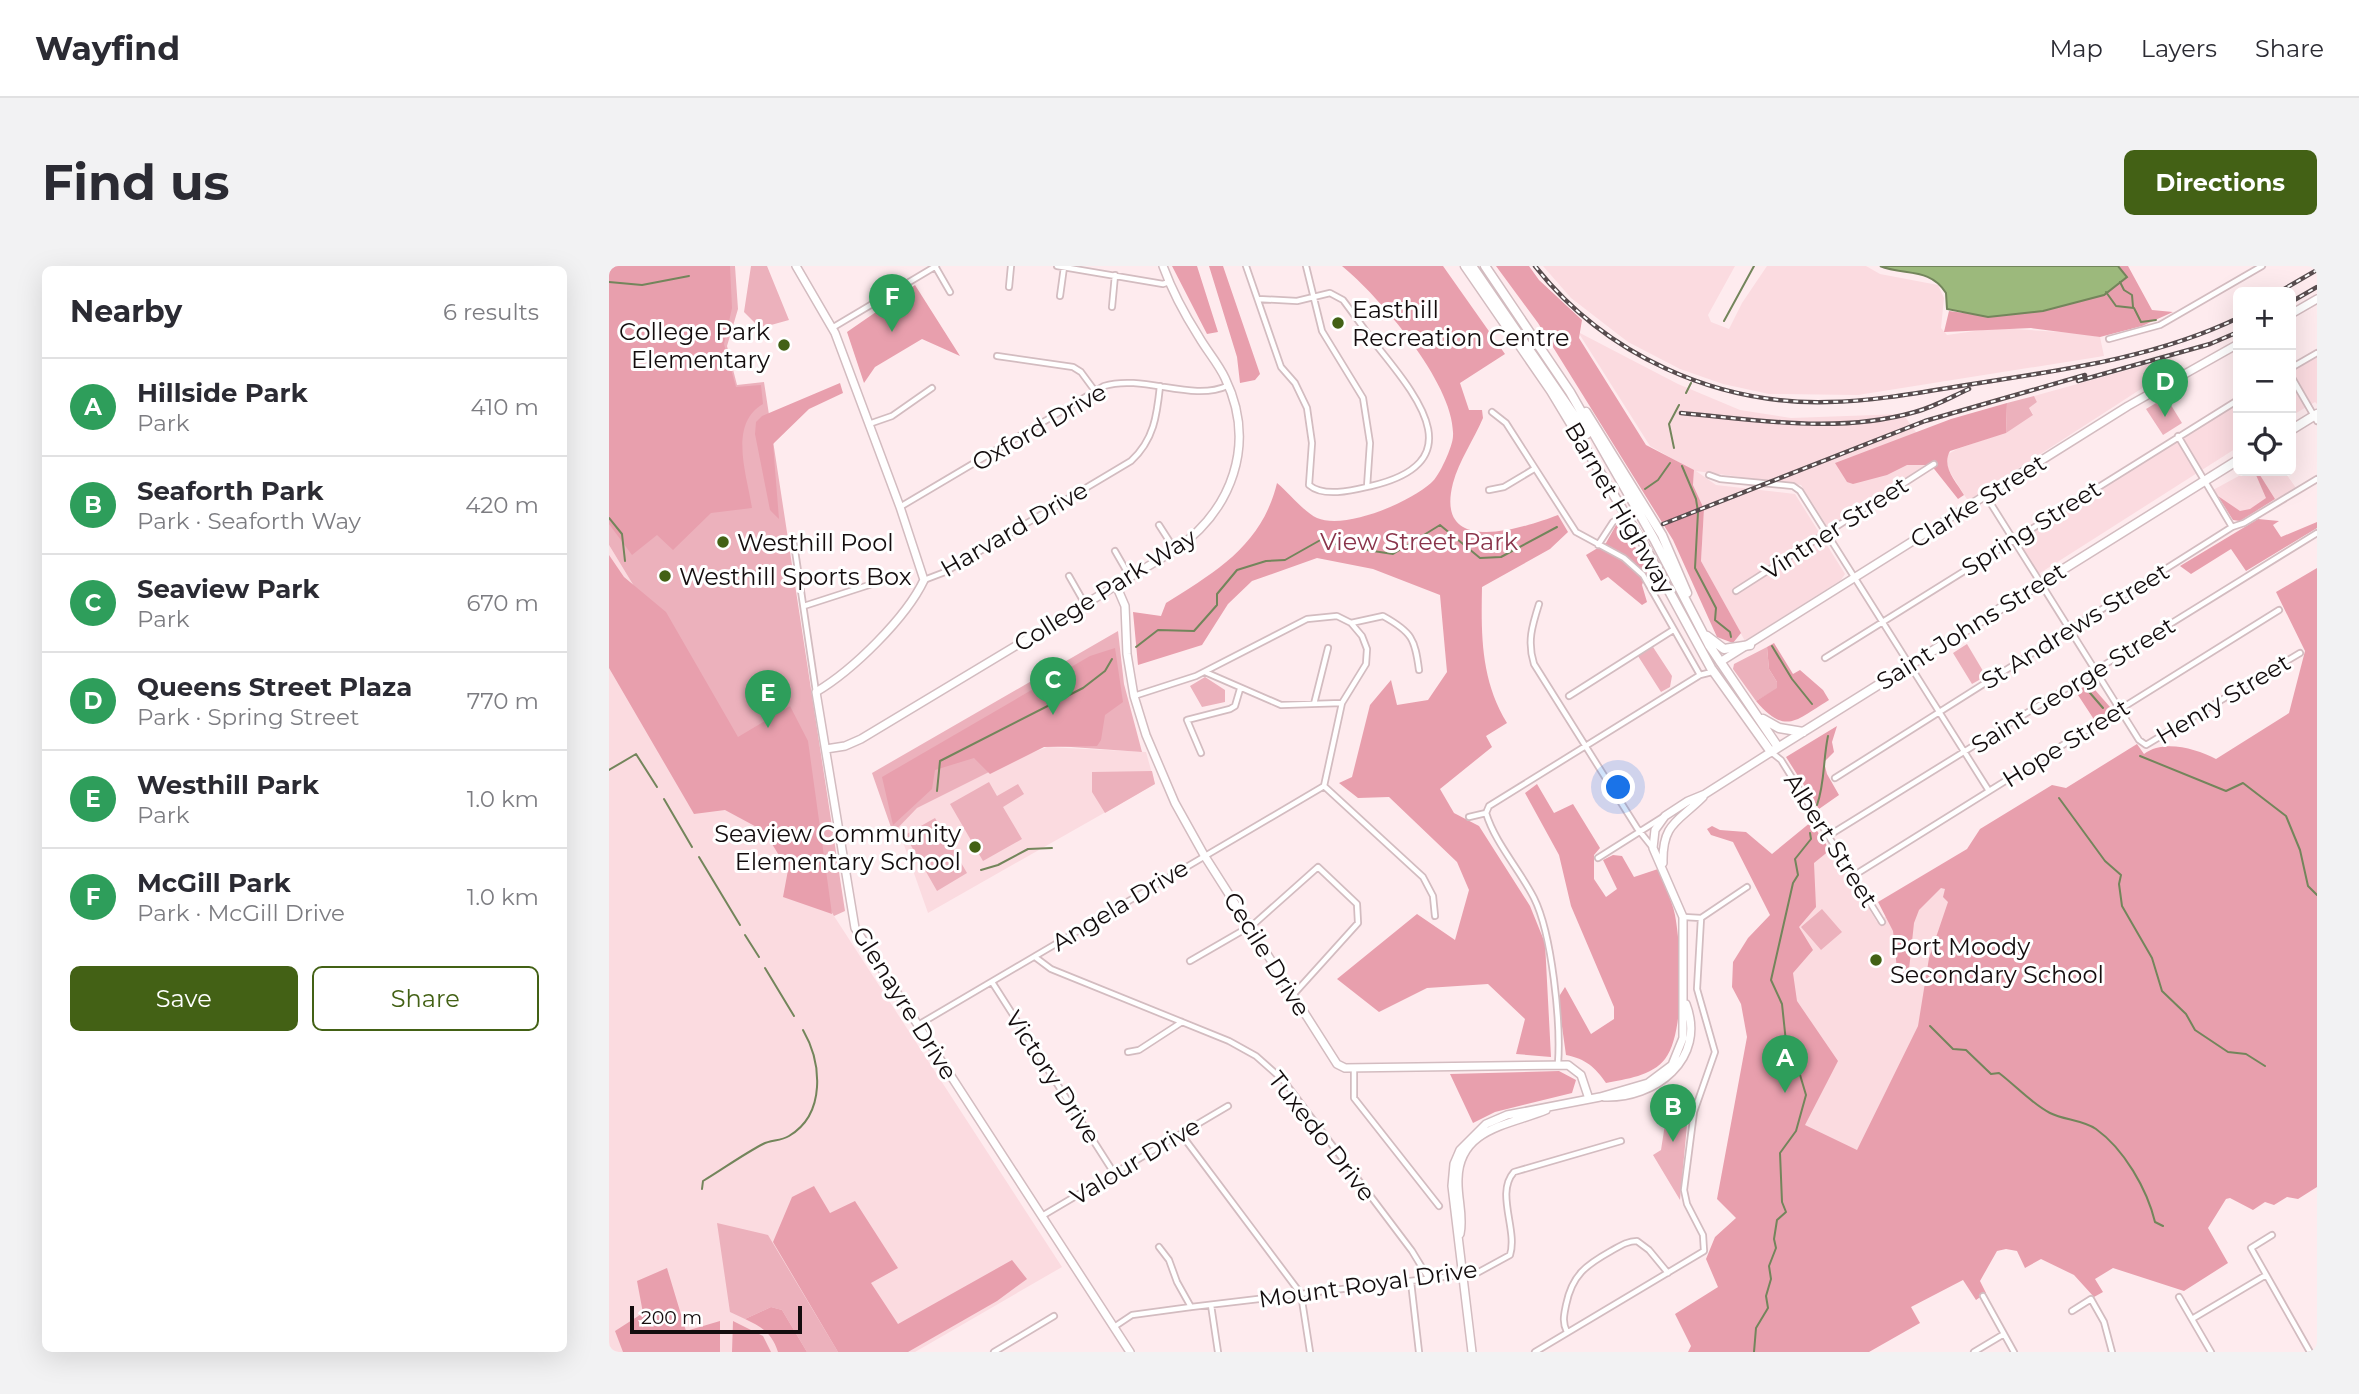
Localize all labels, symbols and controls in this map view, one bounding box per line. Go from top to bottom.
text: Wayfind [35,28,180,68]
text: Map [2049,34,2103,63]
text: Layers [2141,34,2217,63]
text: Share [2255,34,2324,63]
button: Directions [2124,150,2317,215]
text: Find us [42,153,230,212]
pin: F [869,274,915,332]
map controls [2233,287,2296,476]
button: + [2233,287,2296,350]
text: Nearby [70,293,182,330]
place label: Easthill Recreation Centre [1352,295,1569,352]
text: 6 results [443,298,539,326]
marker: Easthill Recreation Centre [1330,315,1346,331]
place label: College Park Elementary [619,317,771,374]
marker: College Park Elementary [776,337,792,353]
button: − [2233,350,2296,413]
pin: D [2142,359,2188,417]
text: Hillside Park [137,377,308,409]
street label: Oxford Drive [967,377,1111,477]
text: A [84,393,102,421]
text: 410 m [470,393,539,421]
text: Park [137,409,190,437]
button: locate [2233,413,2296,476]
street label: Barnet Highway [1559,417,1681,599]
street label: Clarke Street [1905,448,2051,554]
street label: Vintner Street [1757,470,1914,586]
street label: Spring Street [1956,474,2106,582]
text: Seaforth Park [137,475,324,507]
street label: Harvard Drive [935,475,1093,583]
text: B [84,491,102,519]
text: 420 m [465,491,539,519]
text: Park · Seaforth Way [137,507,361,535]
street label: College Park Way [1009,522,1201,658]
park label: View Street Park [1320,527,1519,556]
place label: Westhill Pool [737,528,894,557]
marker: Westhill Pool [715,534,731,550]
street label: Saint Johns Street [1871,556,2071,696]
street label: St Andrews Street [1976,556,2174,695]
place label: Westhill Sports Box [679,562,912,591]
marker: Westhill Sports Box [657,568,673,584]
text: Seaview Park [137,573,319,605]
text: C [85,589,101,617]
text: 670 m [466,589,539,617]
text: Park [137,605,190,633]
street label: Saint George Street [1966,610,2180,760]
street label: Henry Street [2151,647,2296,750]
pin: C [1030,657,1076,715]
pin: E [745,670,791,728]
text: Queens Street Plaza [137,671,412,703]
text: D [84,687,103,715]
text: 770 m [467,687,539,715]
street label: Hope Street [1997,692,2135,794]
text: Park · Spring Street [137,703,359,731]
street label: Albert Street [1778,767,1884,913]
text: Westhill Park [137,769,319,801]
your location [1601,770,1635,804]
text: E [85,785,101,813]
text: 1.0 km [467,785,539,813]
text: Park [137,801,190,829]
place label: Seaview Community Elementary School [714,819,961,876]
marker: Seaview Community Elementary School [967,839,983,855]
street label: Angela Drive [1046,853,1194,957]
text: McGill Park [137,867,291,899]
text: F [86,883,100,911]
text: 1.0 km [467,883,539,911]
street label: Cecile Drive [1217,887,1317,1021]
text: Park · McGill Drive [137,899,345,927]
street label: Glenayre Drive [846,921,964,1085]
place label: Port Moody Secondary School [1890,932,2104,989]
marker: Port Moody Secondary School [1868,952,1884,968]
button: Save [70,966,298,1031]
button: Share [312,966,539,1031]
street label: Victory Drive [999,1005,1107,1149]
pin: A [1762,1035,1808,1093]
street label: Tuxedo Drive [1262,1065,1382,1207]
pin: B [1650,1084,1696,1142]
street label: Valour Drive [1065,1111,1205,1211]
street label: Mount Royal Drive [1257,1254,1479,1314]
scale bar [630,1303,801,1335]
text: 200 m [641,1306,702,1329]

